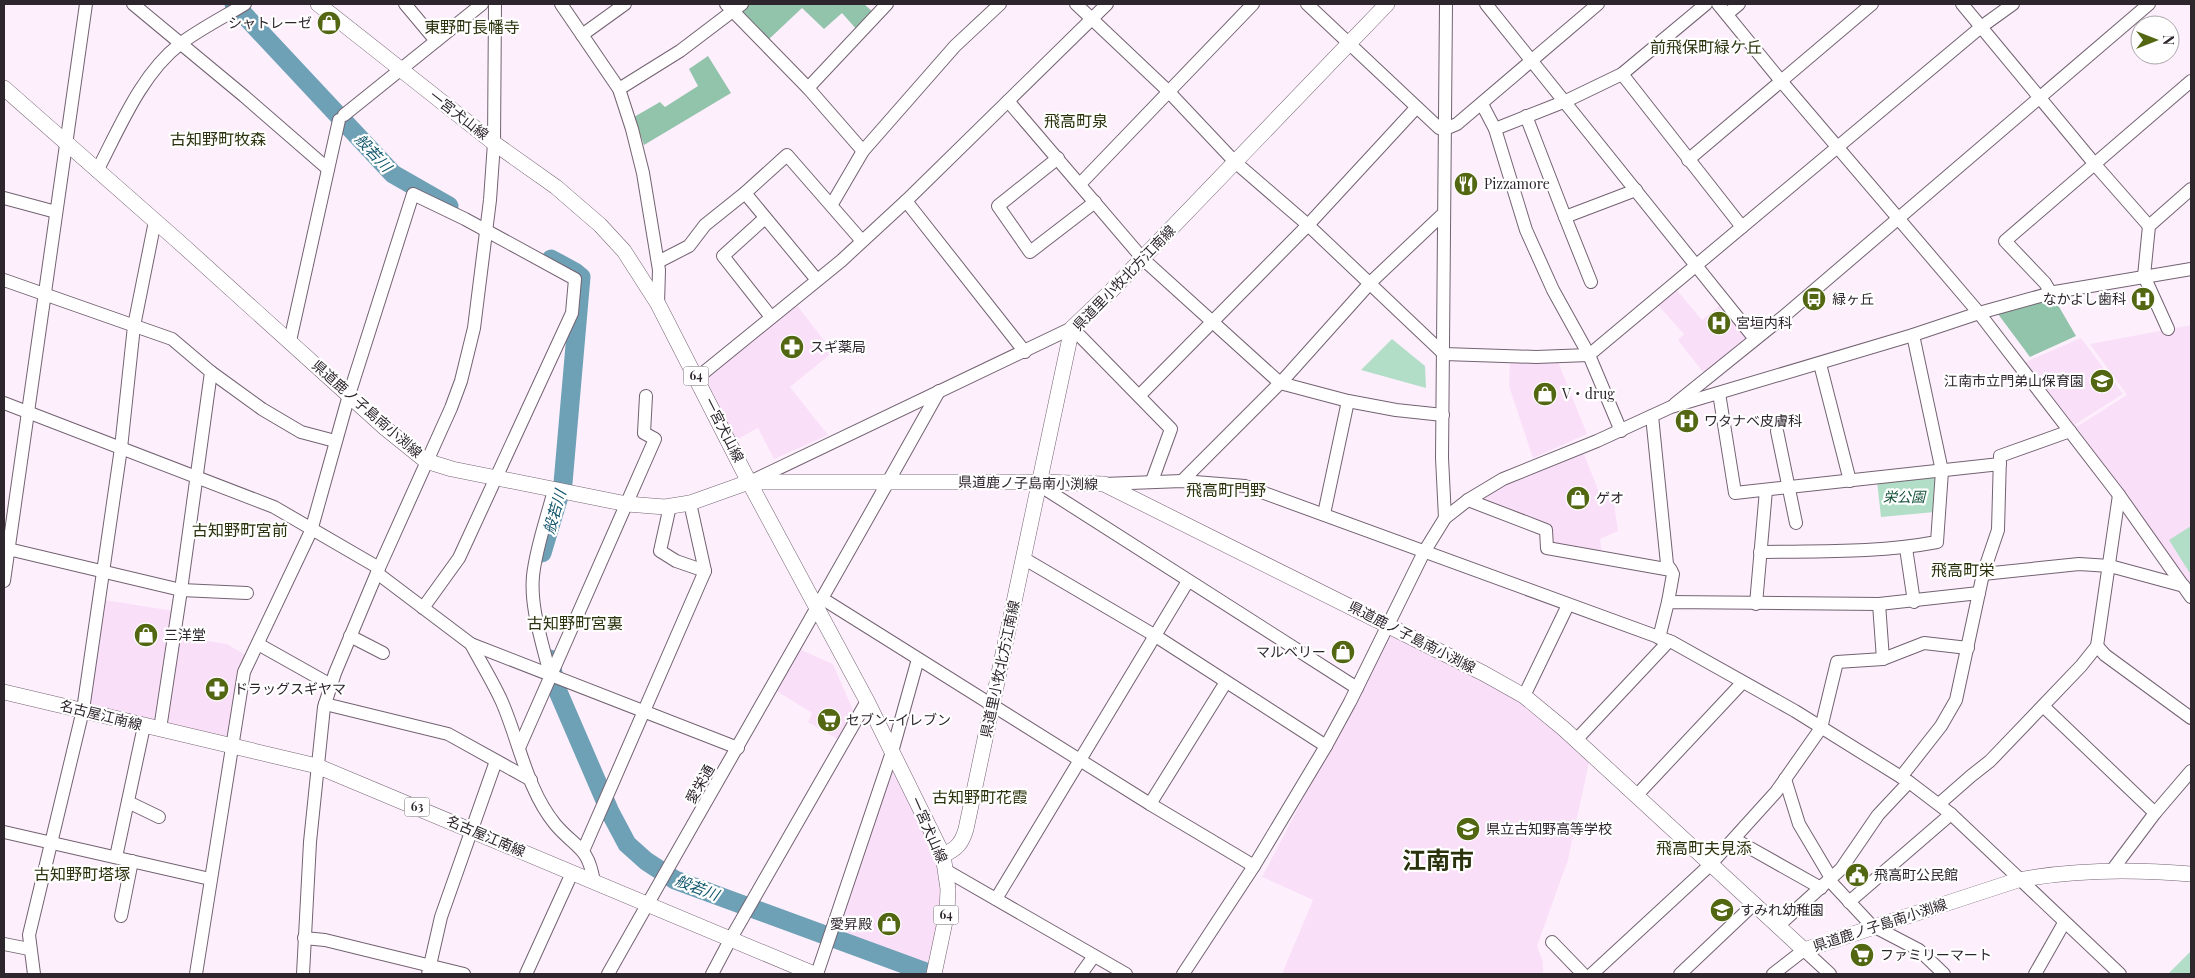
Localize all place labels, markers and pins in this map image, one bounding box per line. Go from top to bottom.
shop icon: シャトレーゼ [316,10,342,36]
place label: シャトレーゼ [228,13,312,32]
restaurant icon: Pizzamore [1453,171,1479,197]
place label: Pizzamore [1484,174,1550,193]
bus stop icon: 緑ヶ丘 [1801,286,1827,312]
hospital icon: なかよし歯科 [2130,286,2156,312]
place label: 緑ヶ丘 [1832,289,1874,308]
place label: なかよし歯科 [2043,289,2126,308]
hospital icon: 宮垣内科 [1706,310,1732,336]
place label: 宮垣内科 [1736,313,1792,332]
pharmacy icon: スギ薬局 [779,334,805,360]
place label: スギ薬局 [810,337,866,356]
school or university icon: 江南市立門弟山保育園 [2089,368,2115,394]
place label: 江南市立門弟山保育園 [1944,371,2084,390]
shop icon: V・drug [1532,381,1558,407]
place label: V・drug [1561,384,1615,403]
hospital icon: ワタナベ皮膚科 [1674,408,1700,434]
place label: ワタナベ皮膚科 [1704,411,1802,430]
shop icon: ゲオ [1565,485,1591,511]
place label: ゲオ [1596,488,1624,507]
shop icon: 三洋堂 [133,622,159,648]
place label: 三洋堂 [164,625,206,644]
shop icon: マルベリー [1330,639,1356,665]
place label: マルベリー [1256,642,1326,661]
pharmacy icon: ドラッグスギヤマ [204,676,230,702]
place label: ドラッグスギヤマ [234,679,346,698]
supermarket icon: セブン-イレブン [816,707,842,733]
place label: セブン-イレブン [846,710,951,729]
school or university icon: 県立古知野高等学校 [1455,816,1481,842]
place label: 県立古知野高等学校 [1486,819,1612,838]
public building icon: 飛高町公民館 [1844,862,1870,888]
place label: 飛高町公民館 [1874,865,1958,884]
school or university icon: すみれ幼稚園 [1709,897,1735,923]
place label: すみれ幼稚園 [1740,900,1824,919]
shop icon: 愛昇殿 [876,911,902,937]
place label: 愛昇殿 [830,914,872,933]
supermarket icon: ファミリーマート [1849,942,1875,968]
place label: ファミリーマート [1880,945,1992,964]

